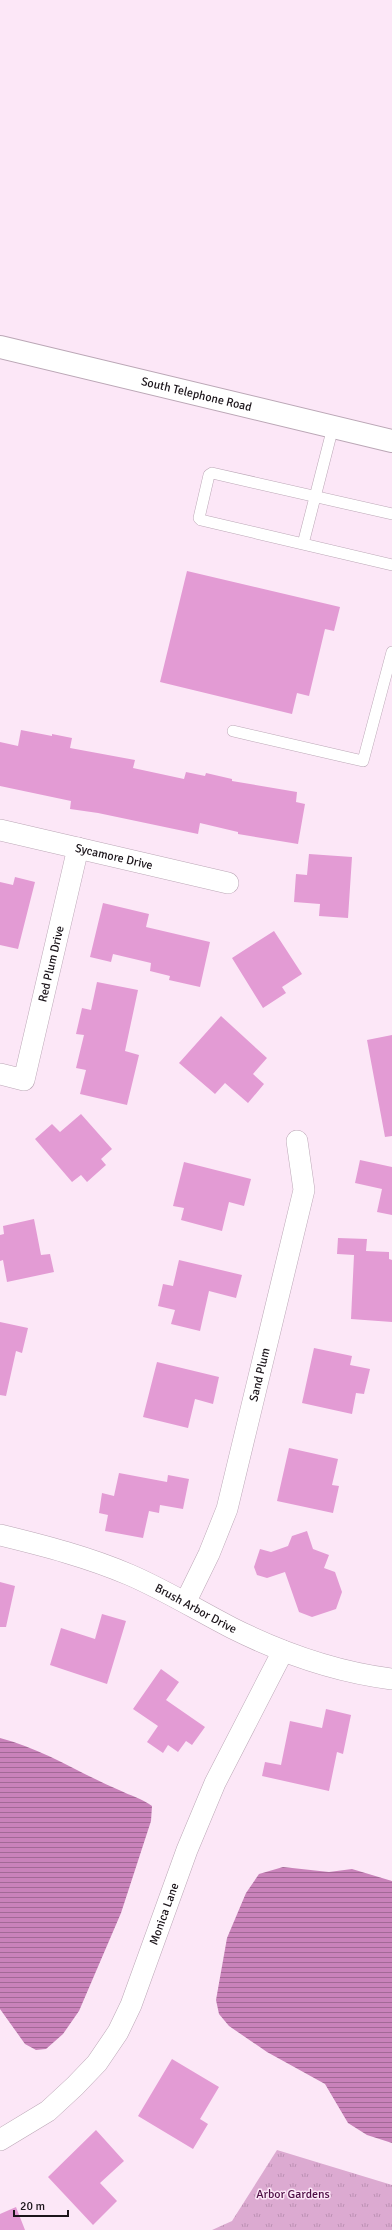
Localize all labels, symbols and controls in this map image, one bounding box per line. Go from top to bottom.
street label: South Telephone Road [139,374,253,415]
street label: Sycamore Drive [74,841,154,873]
street label: Red Plum Drive [35,924,68,1004]
street label: Sand Plum [246,1346,274,1403]
street label: Brush Arbor Drive [152,1581,239,1637]
street label: Monica Lane [146,1881,182,1947]
park label: Arbor Gardens [256,2187,330,2202]
scale bar [14,2192,68,2218]
text: 20 m [20,2199,45,2214]

